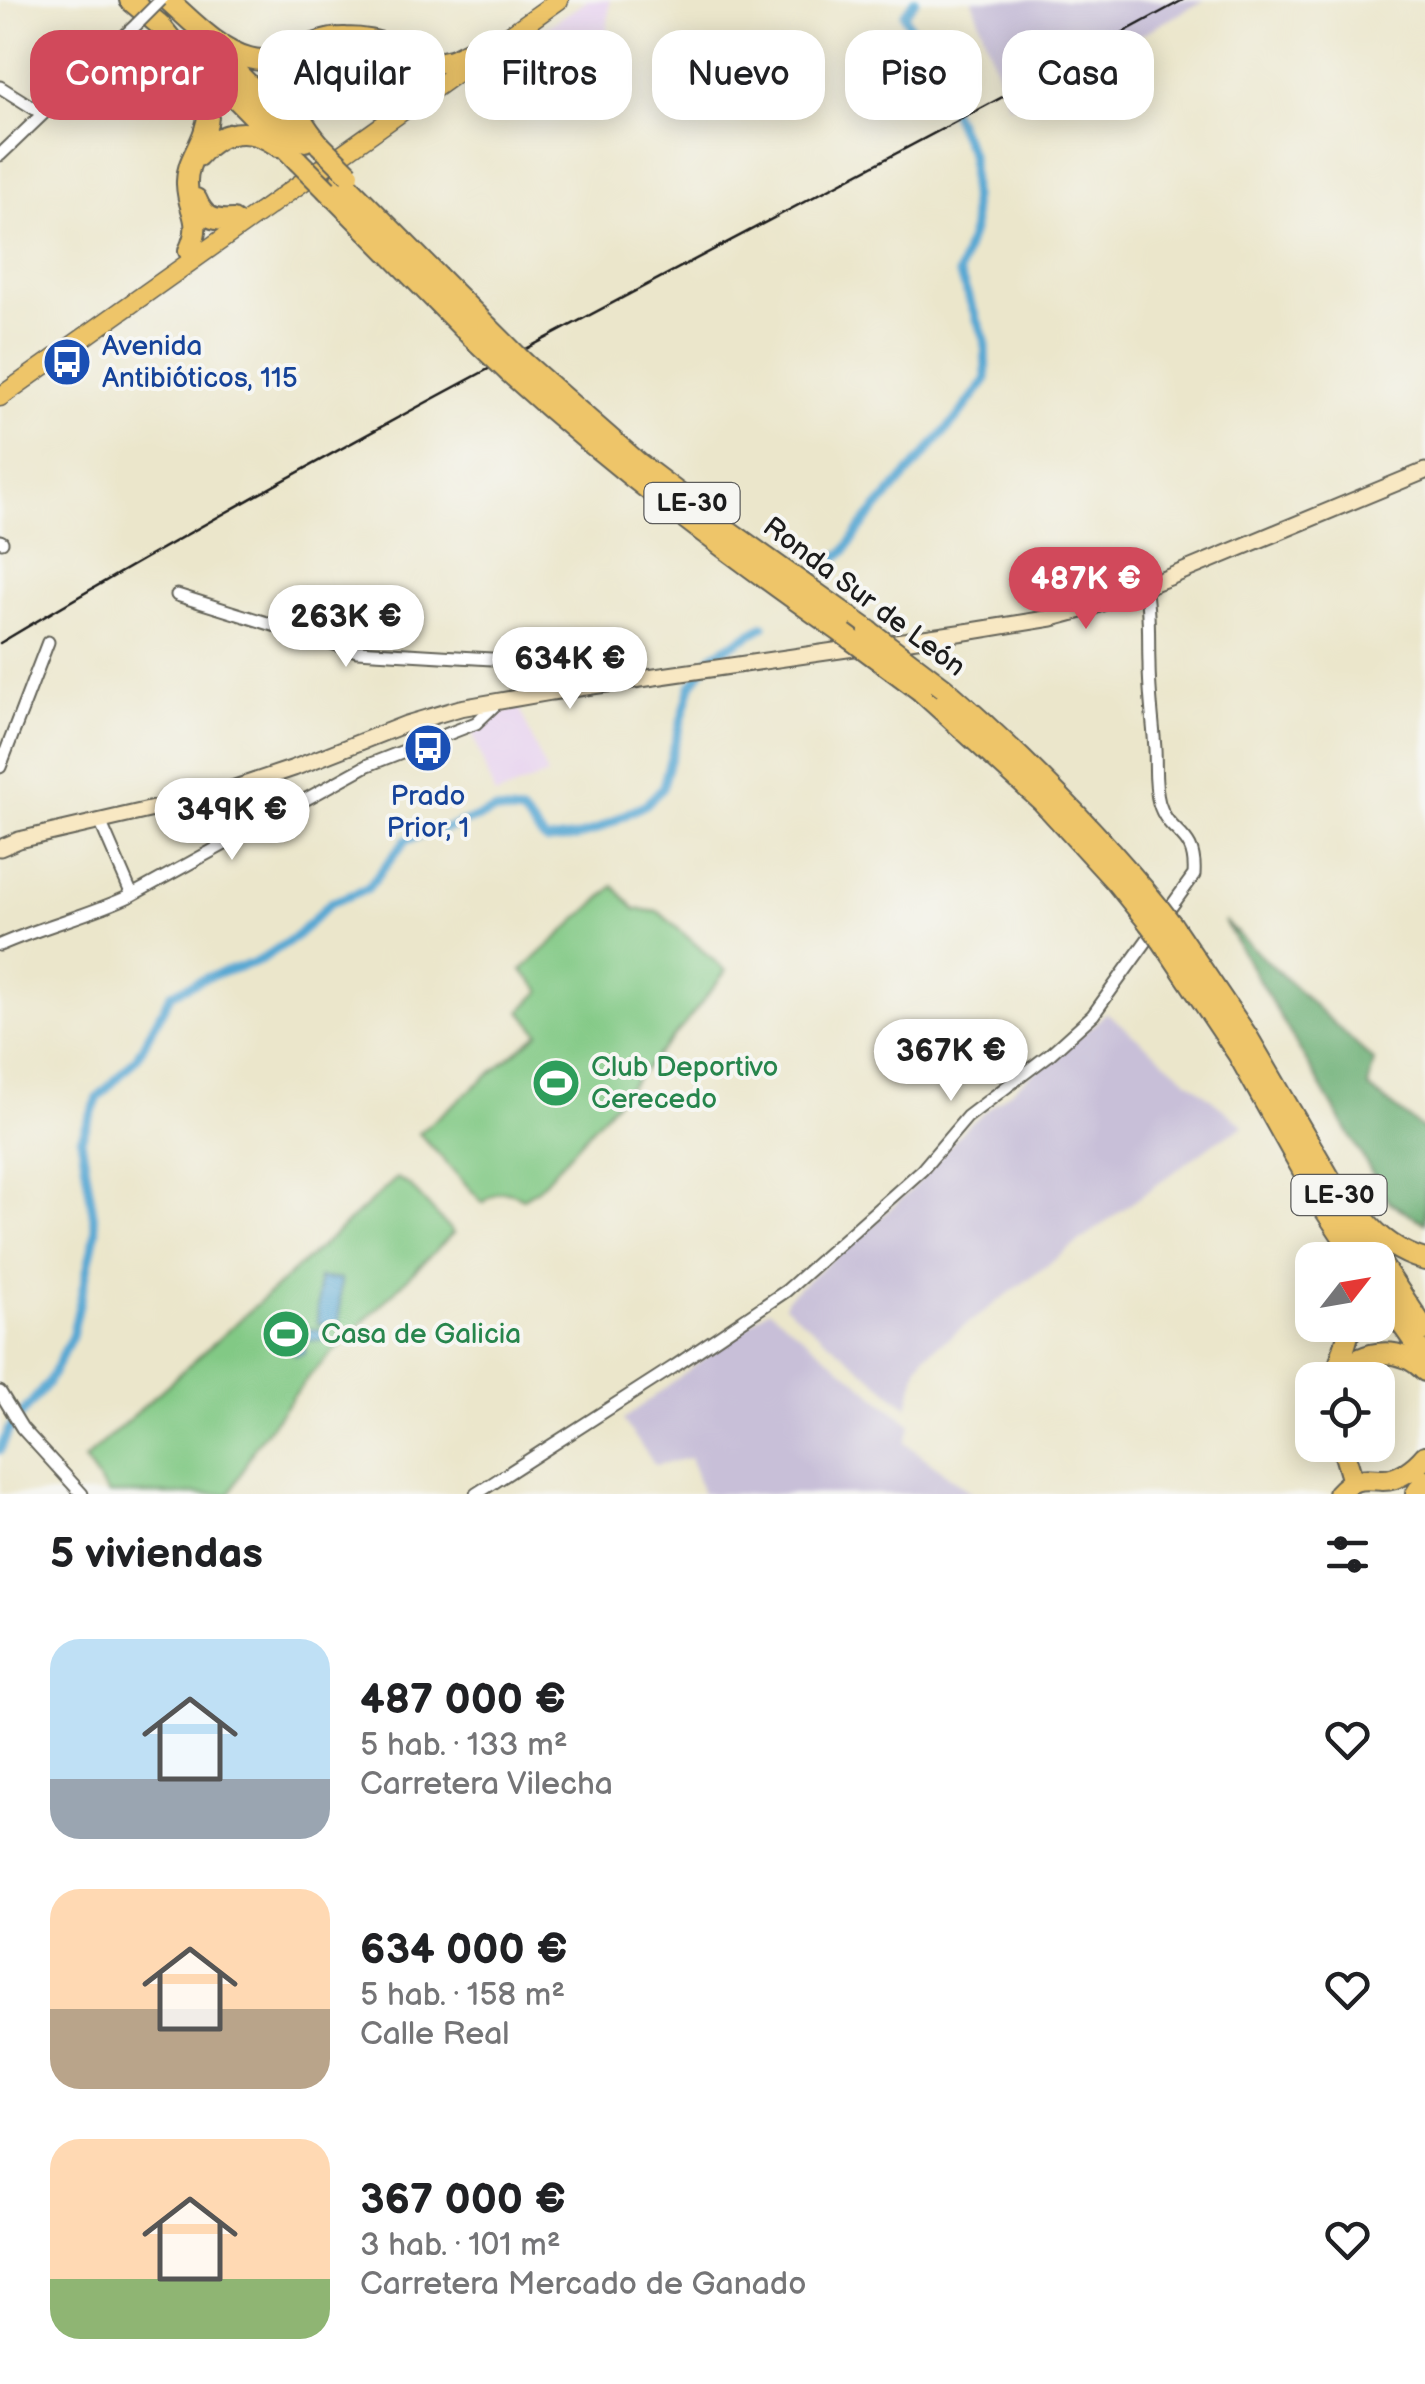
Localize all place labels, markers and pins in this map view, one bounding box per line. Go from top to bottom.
place label: Avenida Antibióticos, 115 [102,330,298,395]
bus stop icon: Avenida Antibióticos, 115 [41,336,93,388]
pin: 487K € [1005,547,1167,632]
pin: 263K € [265,585,427,670]
pin: 634K € [489,627,651,712]
bus stop icon: Prado Prior, 1 [402,722,454,774]
pin: 349K € [151,778,313,863]
place label: Prado Prior, 1 [387,780,469,845]
pin: 367K € [870,1019,1032,1104]
place label: Club Deportivo Cerecedo [591,1051,778,1116]
sports icon: Club Deportivo Cerecedo [530,1057,582,1109]
sports icon: Casa de Galicia [260,1308,312,1360]
place label: Casa de Galicia [321,1318,521,1351]

